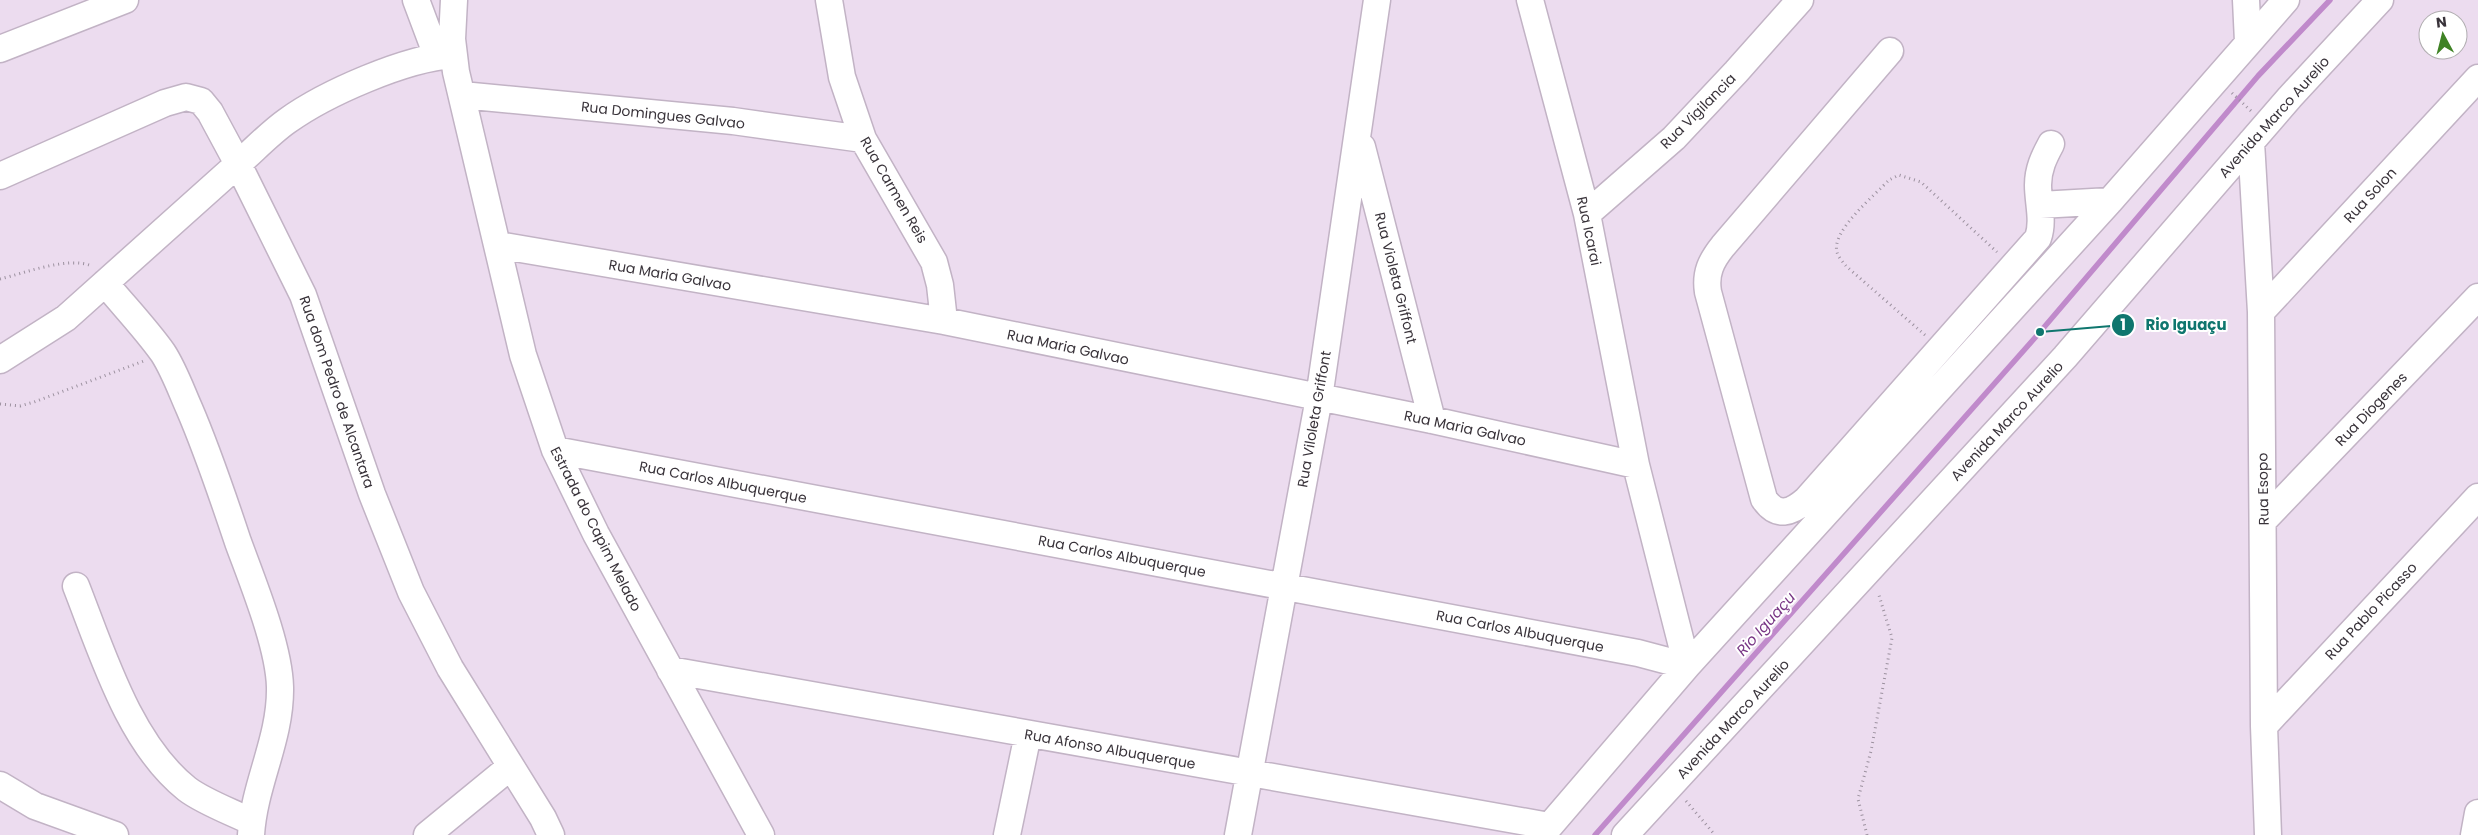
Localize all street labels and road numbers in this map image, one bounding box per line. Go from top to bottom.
street label: Avenida Marco Aurelio [2214,52,2334,182]
street label: Rua Vigilancia [1656,69,1740,153]
street label: Rua Domingues Galvao [580,96,746,134]
street label: Rua Carmen Reis [855,133,933,247]
street label: Rua Solon [2339,163,2401,227]
street label: Rua Icarai [1572,195,1606,267]
street label: Rua Violeta Griffont [1370,210,1422,346]
street label: Rua Maria Galvao [607,254,733,296]
street label: Rua dom Pedro de Alcantara [295,293,379,491]
street label: Rua Maria Galvao [1005,324,1131,370]
street label: Rua Viloleta Griffont [1292,349,1336,489]
street label: Avenida Marco Aurelio [1946,357,2068,485]
street label: Rua Diogenes [2330,367,2412,451]
street label: Rua Maria Galvao [1402,405,1528,451]
street label: Estrada do Capim Melado [546,443,646,615]
street label: Rua Esopo [2252,453,2274,525]
street label: Rua Carlos Albuquerque [637,456,809,508]
street label: Rua Carlos Albuquerque [1036,530,1208,582]
street label: Rua Pablo Picasso [2320,558,2422,664]
street label: Rua Carlos Albuquerque [1434,605,1606,657]
street label: Avenida Marco Aurelio [1672,655,1794,783]
street label: Rua Afonso Albuquerque [1023,724,1197,774]

